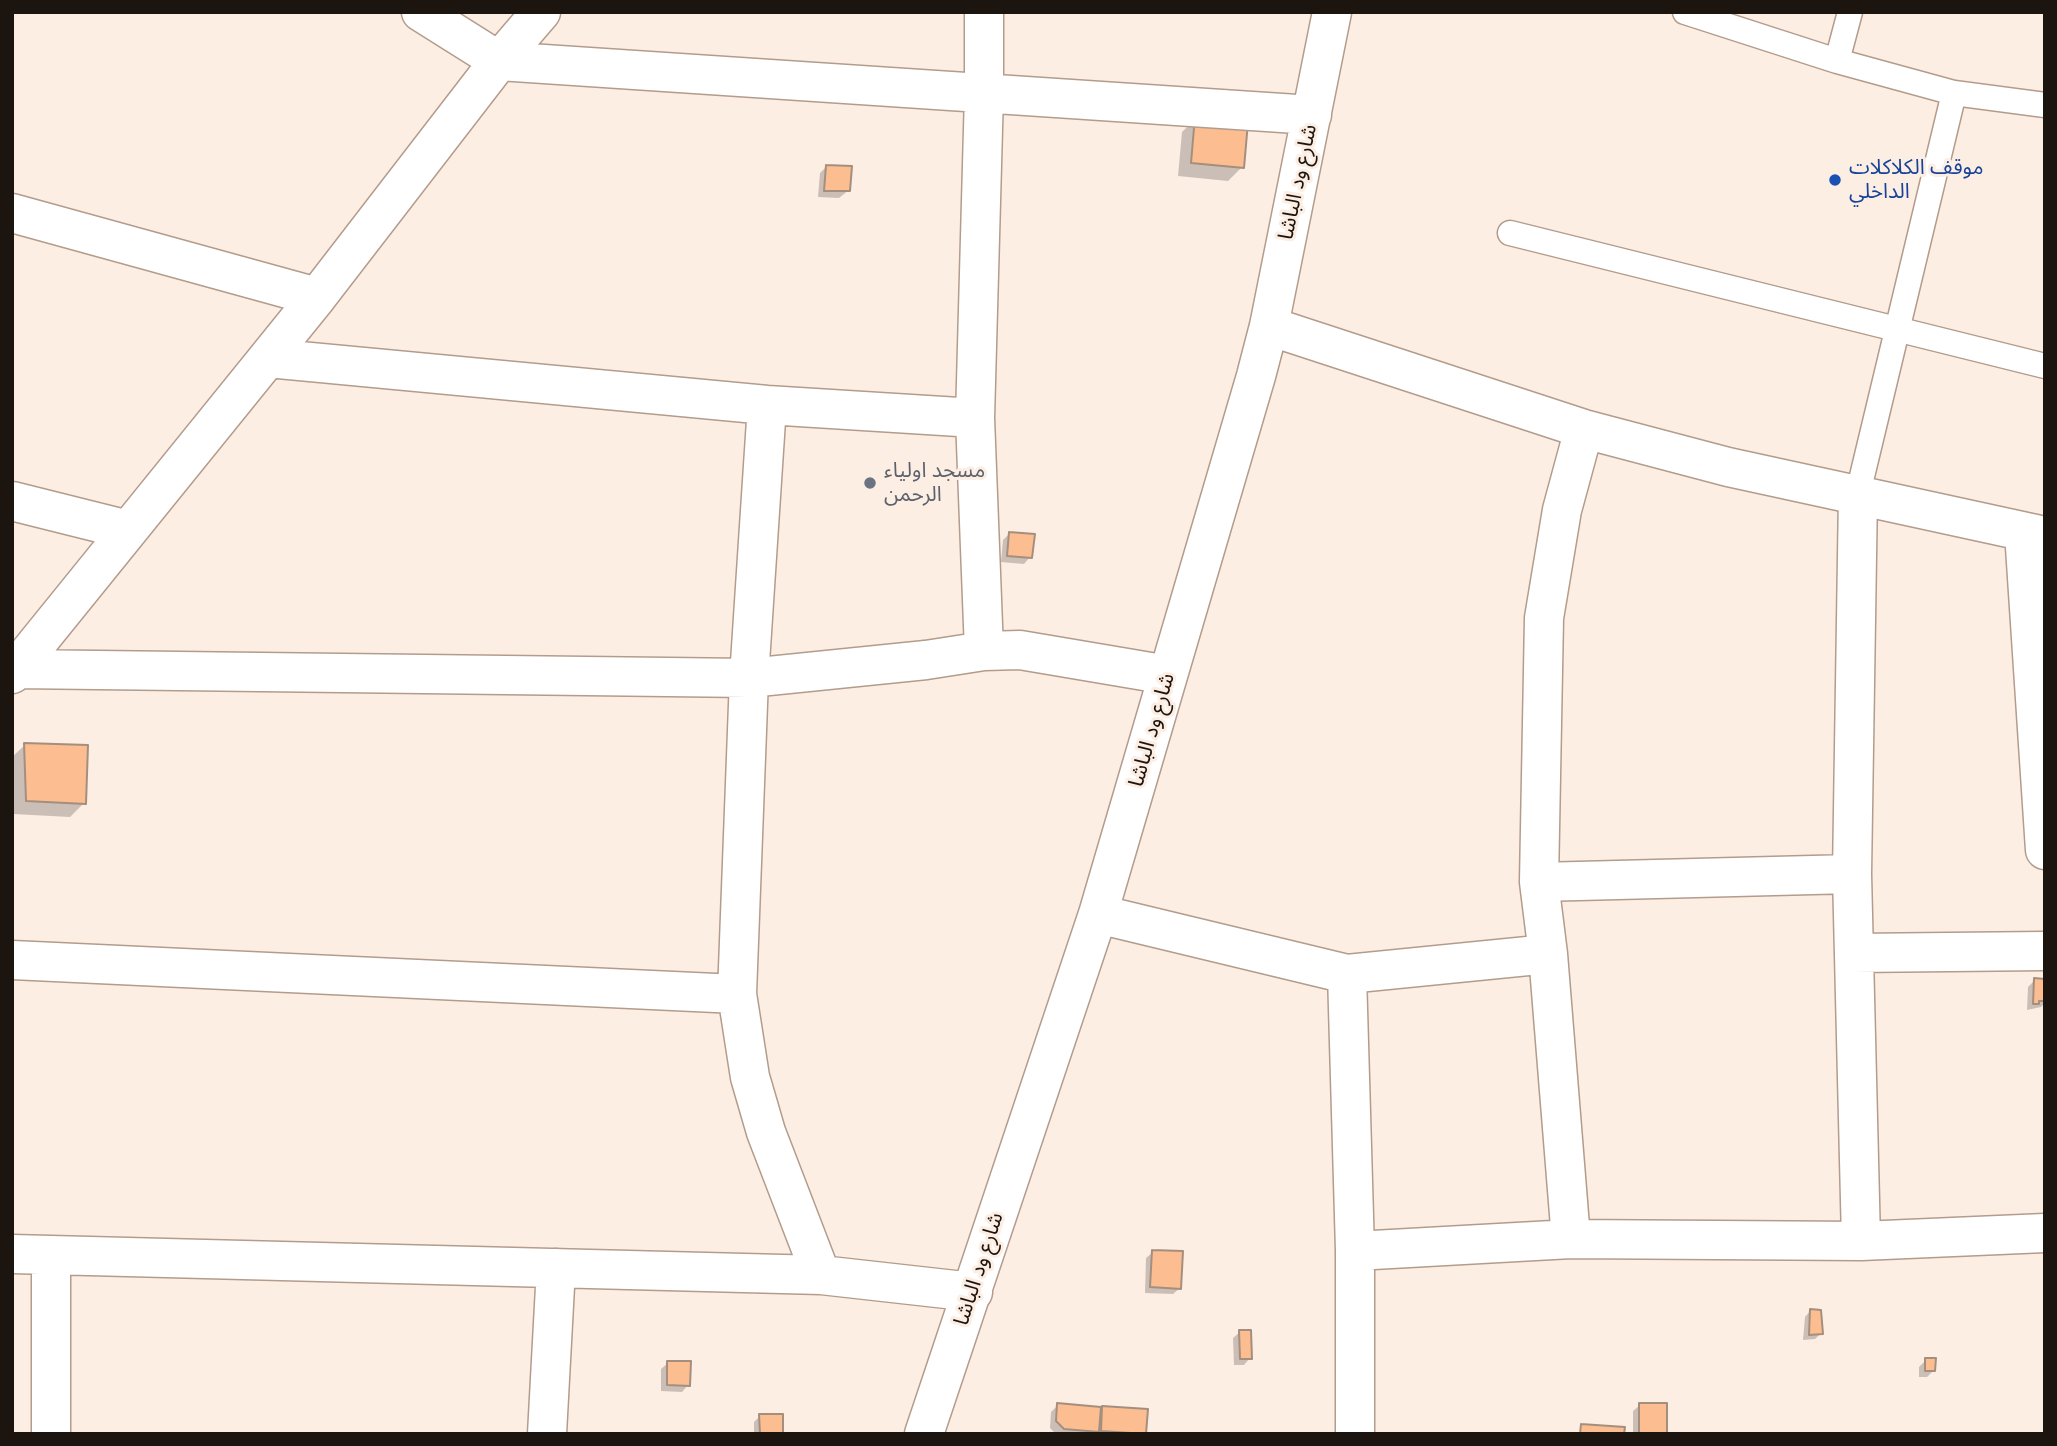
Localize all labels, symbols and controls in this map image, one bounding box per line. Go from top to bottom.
street label: شارع ود الباشا [1273,122,1323,242]
place label: موقف الكلاكلات الداخلي [1849,155,1983,205]
marker: موقف الكلاكلات الداخلي [1827,172,1843,188]
place label: مسجد اولياء الرحمن [884,458,985,508]
marker: مسجد اولياء الرحمن [862,475,878,491]
street label: شارع ود الباشا [1124,670,1180,790]
street label: شارع ود الباشا [949,1209,1009,1329]

